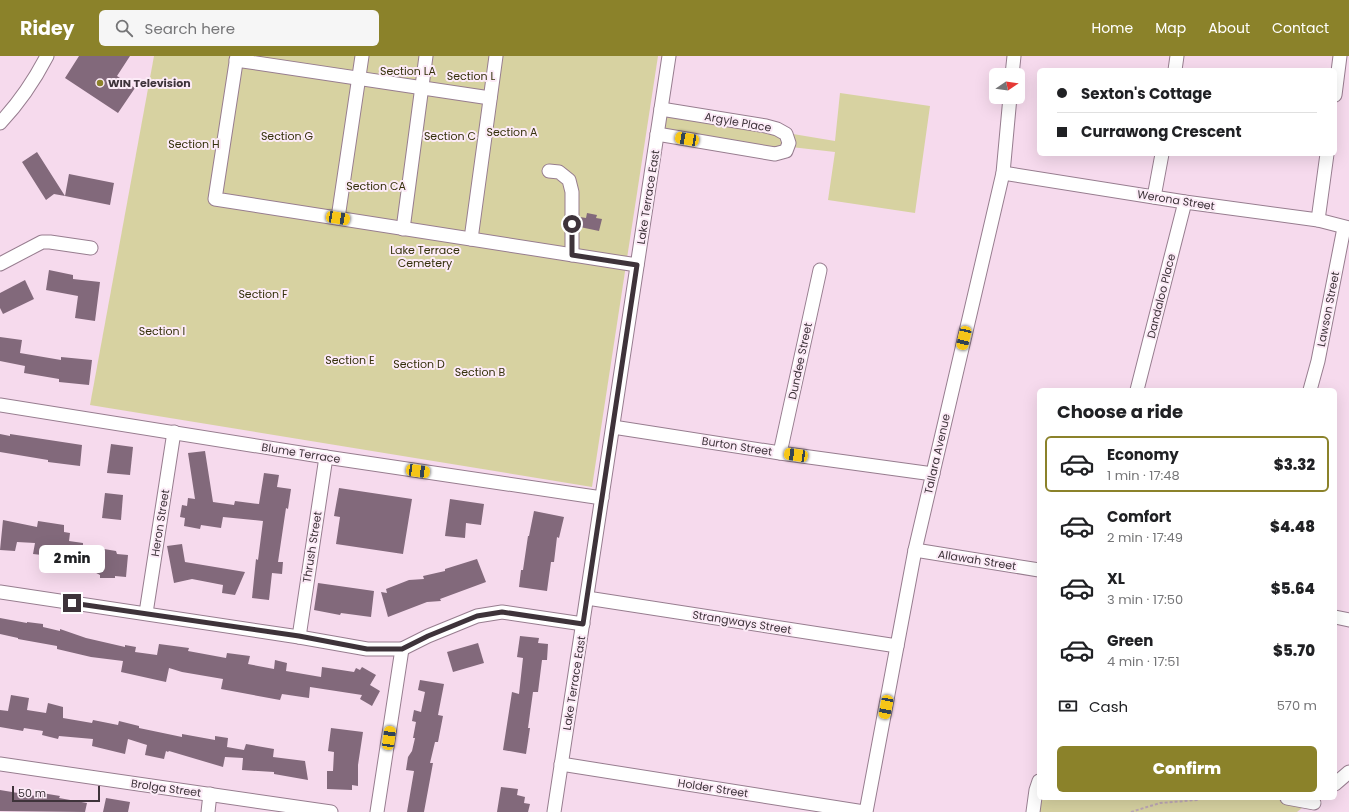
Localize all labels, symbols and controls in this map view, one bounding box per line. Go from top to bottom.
search box [99,10,379,46]
text: Ridey [20,15,75,42]
icon: search [113,17,135,39]
text: Search here [145,18,235,39]
text: Home [1091,18,1133,38]
text: Map [1155,18,1186,38]
text: About [1208,18,1250,38]
text: Contact [1272,18,1329,38]
park label: Section LA [380,63,437,79]
park label: Section L [447,68,495,84]
north arrow [989,68,1025,104]
map controls [989,68,1025,104]
place label: WIN Television [108,75,191,91]
marker: WIN Television [95,78,105,88]
text: Sexton's Cottage [1081,83,1212,104]
street label: Argyle Place [703,108,773,136]
text: Currawong Crescent [1081,121,1242,142]
park label: Section A [486,124,538,140]
park label: Section G [261,128,314,144]
park label: Section C [424,128,476,144]
car [674,131,700,147]
park label: Section H [168,136,220,152]
street label: Lake Terrace East [633,149,663,245]
park label: Section CA [346,178,406,194]
street label: Werona Street [1136,186,1216,214]
car [325,210,351,226]
route start [563,215,581,233]
park label: Lake Terrace Cemetery [390,242,460,271]
street label: Dandaloo Place [1143,252,1179,340]
street label: Lawson Street [1313,270,1343,348]
park label: Section F [238,286,288,302]
street label: Dundee Street [784,321,816,401]
park label: Section I [139,323,185,339]
car [955,325,973,351]
park label: Section E [325,352,375,368]
park label: Section D [393,356,445,372]
park label: Section B [455,364,505,380]
text: Choose a ride [1057,399,1183,424]
street label: Tallara Avenue [920,412,954,496]
street label: Burton Street [701,433,773,459]
street label: Blume Terrace [260,439,342,467]
text: Economy [1107,444,1179,465]
icon: car [1059,446,1095,482]
car [783,447,809,463]
text: $3.32 [1274,454,1315,475]
car [405,463,431,479]
text: 1 min · 17:48 [1107,466,1180,485]
street label: Heron Street [147,488,173,558]
text: Comfort [1107,506,1171,527]
icon: car [1059,508,1095,544]
street label: Thrush Street [298,510,326,584]
text: $4.48 [1270,516,1315,537]
text: 2 min · 17:49 [1107,528,1183,547]
callout: 2 min [39,545,105,573]
street label: Allawah Street [937,546,1017,574]
text: 2 min [54,549,90,568]
text: XL [1107,568,1125,589]
icon: car [1059,570,1095,606]
text: $5.64 [1271,578,1315,599]
text: 3 min · 17:50 [1107,590,1183,609]
route end [63,594,81,612]
street label: Strangways Street [691,606,793,638]
text: Green [1107,630,1153,651]
icon: car [1059,632,1095,668]
street label: Lake Terrace East [559,635,589,731]
text: $5.70 [1273,640,1315,661]
text: 4 min · 17:51 [1107,652,1180,671]
car [878,694,894,720]
icon: cash [1057,695,1079,717]
text: Cash [1089,696,1128,717]
text: 570 m [1277,696,1317,715]
car [381,725,397,751]
button: Confirm [1057,746,1317,792]
street label: Brolga Street [130,775,202,801]
street label: Holder Street [677,775,749,801]
scale bar [12,784,100,803]
text: 50 m [18,785,46,801]

